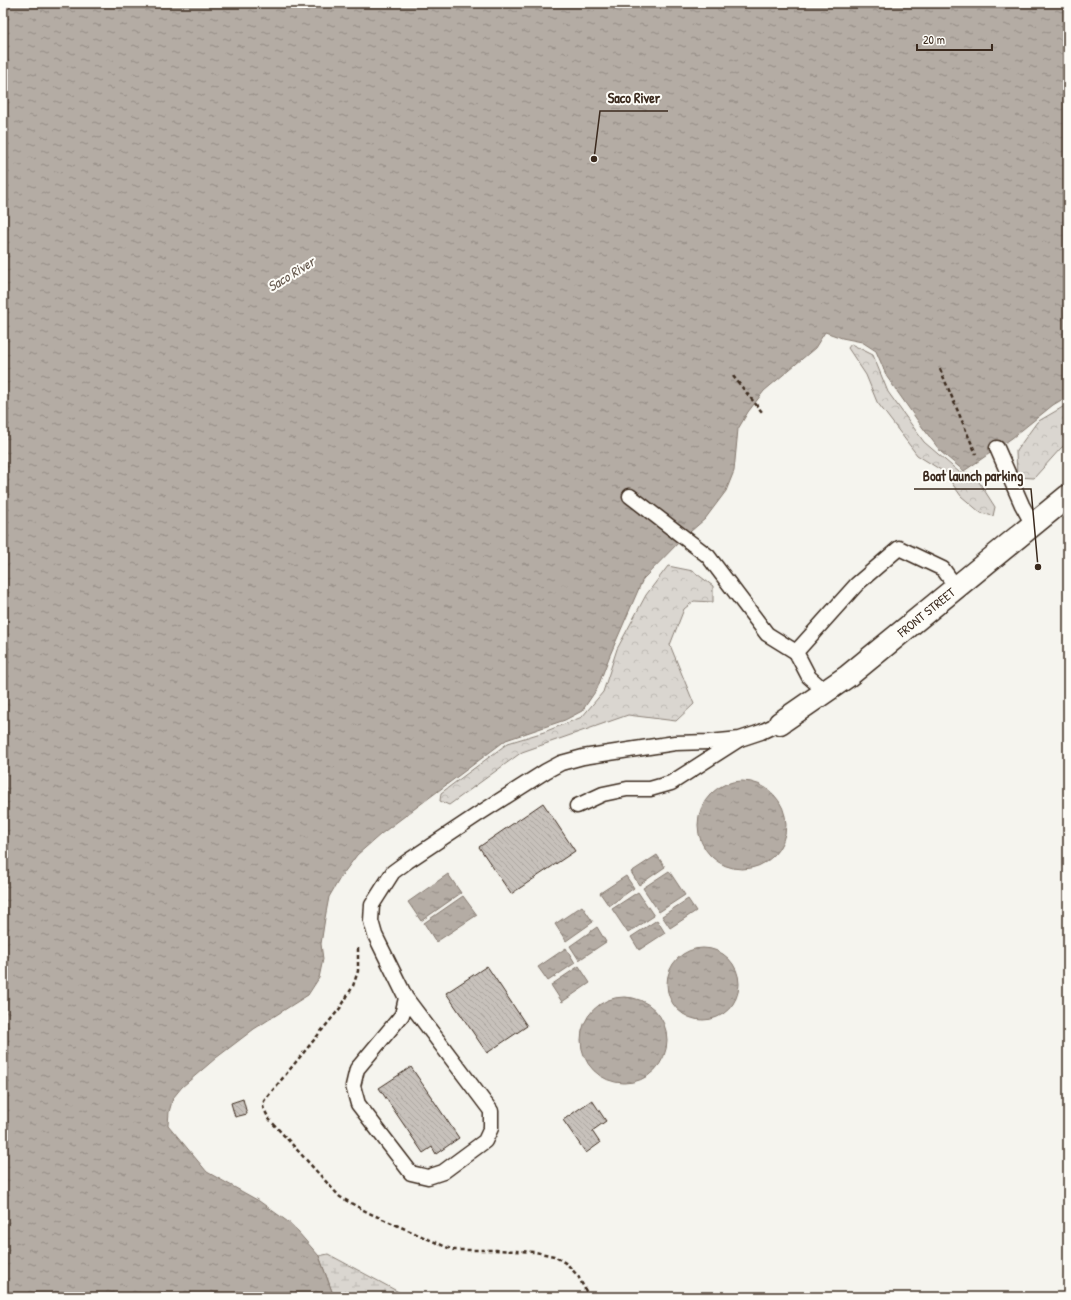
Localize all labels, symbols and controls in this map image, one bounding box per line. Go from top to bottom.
scale bar [917,26,992,52]
text: 20 m [923,31,945,48]
callout: Saco River [600,85,668,111]
text: Saco River [608,88,661,107]
water label: Saco River [264,251,319,295]
callout: Boat launch parking [914,463,1031,489]
text: Boat launch parking [923,466,1023,487]
street label: FRONT STREET [893,583,959,642]

